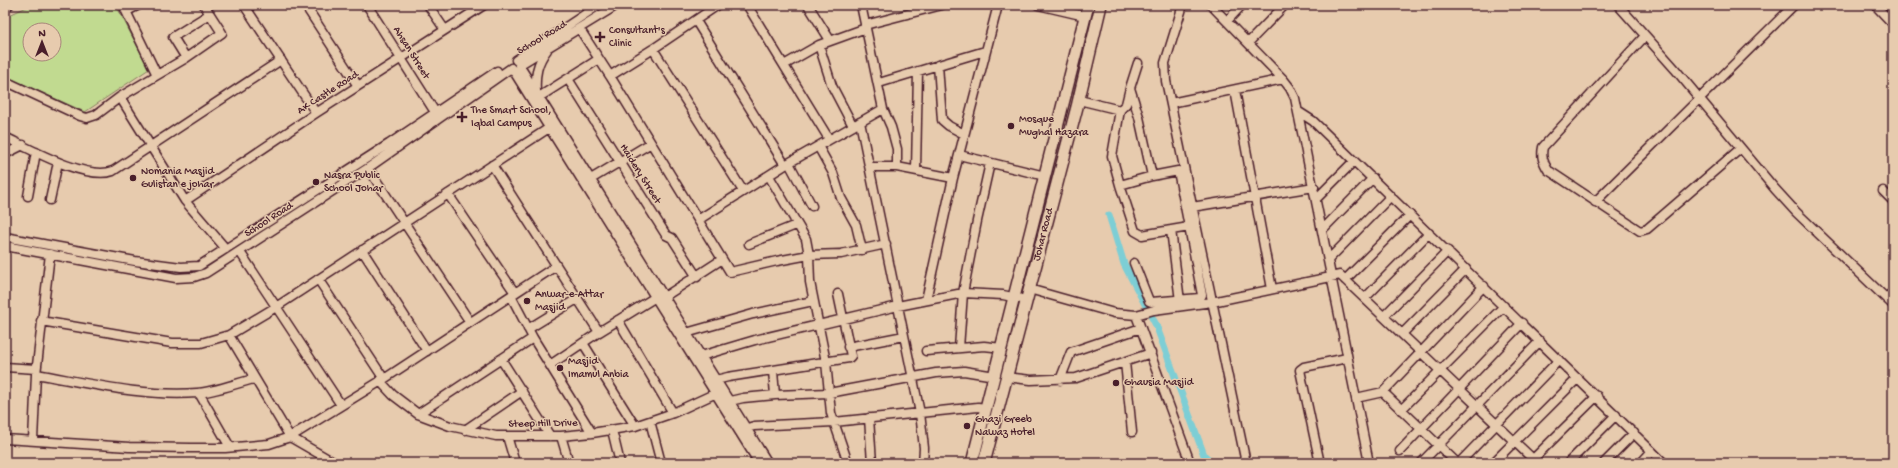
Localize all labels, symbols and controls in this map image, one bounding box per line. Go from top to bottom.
street label: School Road [515,18,570,57]
north arrow [22,22,62,62]
street label: Ahsan Street [390,24,433,83]
place label: Consultant's Clinic [609,25,666,50]
text: N [38,28,46,40]
marker: Consultant's Clinic [594,31,606,43]
street label: AK Castle Road [295,68,362,117]
place label: The Smart School, Iqbal Campus [470,105,551,130]
marker: The Smart School, Iqbal Campus [456,111,468,123]
place label: Mosque Mughal Hazara [1019,114,1089,139]
marker: Mosque Mughal Hazara [1006,121,1016,131]
street label: Haidery Street [617,142,664,207]
place label: Nomania Masjid Gulistan e johar [141,166,216,191]
place label: Nasra Public School Johar [324,170,384,195]
marker: Nomania Masjid Gulistan e johar [128,173,138,183]
marker: Nasra Public School Johar [311,177,321,187]
street label: School Road [243,199,297,240]
street label: Johar Road [1031,205,1057,262]
place label: Anwar-e-Attar Masjid [535,289,604,314]
marker: Anwar-e-Attar Masjid [522,296,532,306]
place label: Masjid Imamul Anbia [568,356,629,381]
marker: Masjid Imamul Anbia [555,363,565,373]
place label: Ghausia Masjid [1124,377,1195,389]
marker: Ghausia Masjid [1111,378,1121,388]
place label: Ghazi Greeb Nawaz Hotel [975,414,1036,439]
street label: Steep Hill Drive [508,417,578,431]
marker: Ghazi Greeb Nawaz Hotel [962,421,972,431]

